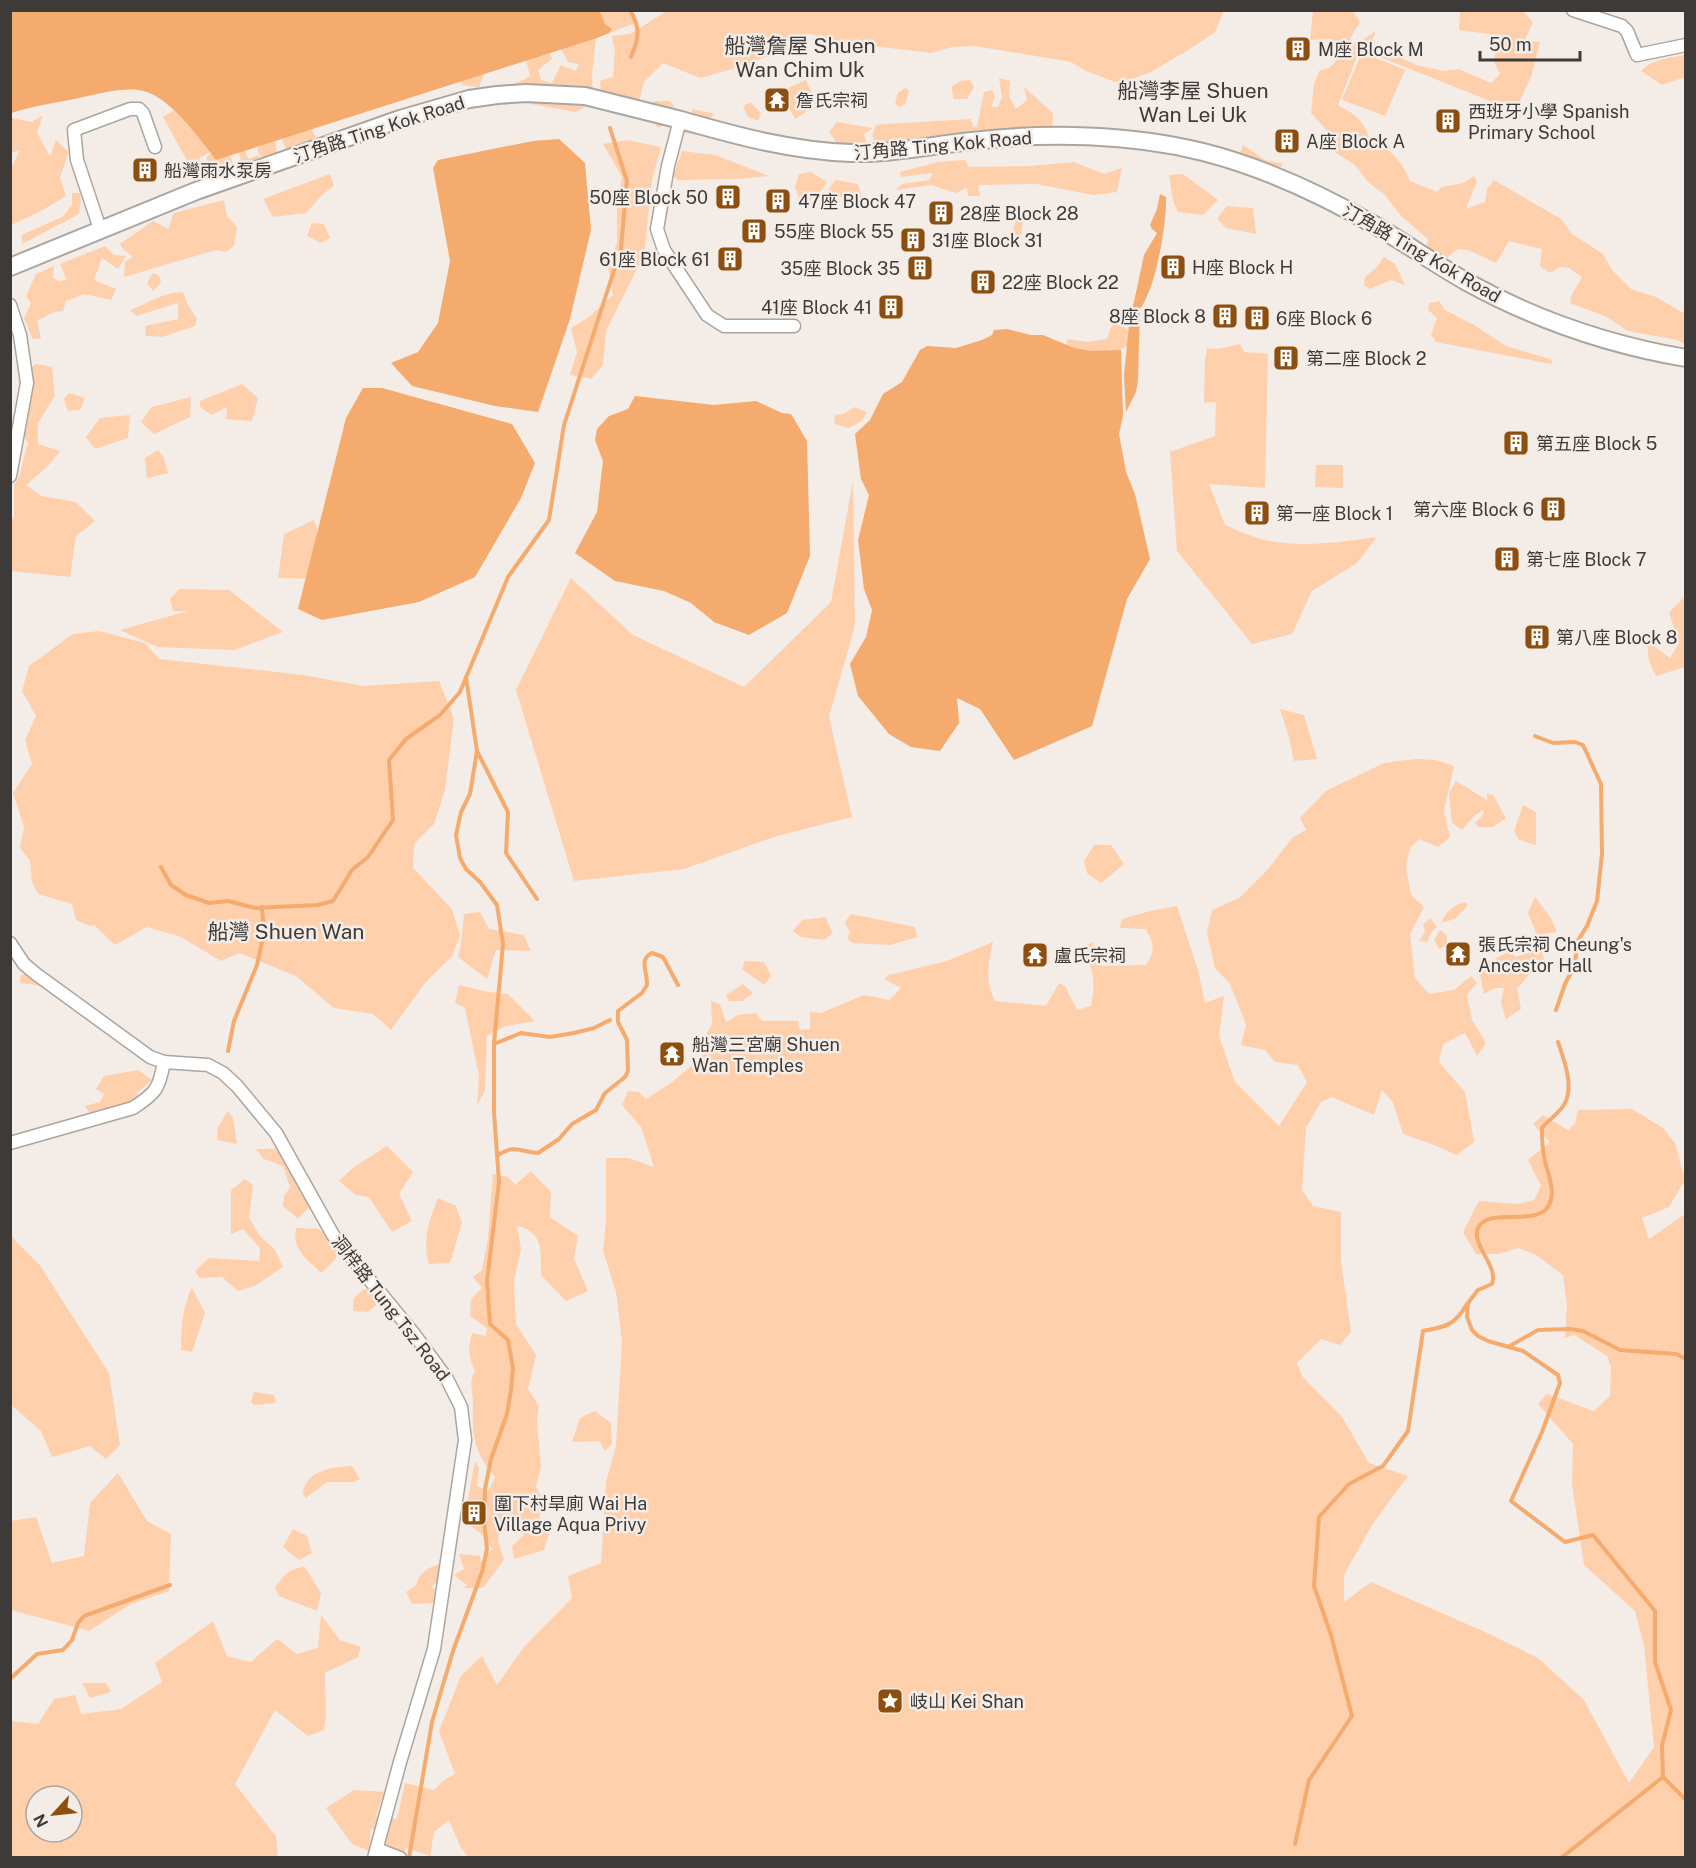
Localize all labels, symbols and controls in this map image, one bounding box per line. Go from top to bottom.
scale bar [1480,24,1580,62]
district label: 船灣詹屋 Shuen Wan Chim Uk [724,33,876,82]
building icon: M座 Block M [1283,34,1313,64]
text: 50 m [1489,34,1532,55]
place label: M座 Block M [1318,39,1424,60]
district label: 船灣李屋 Shuen Wan Lei Uk [1117,78,1269,127]
temple icon: 詹氏宗祠 [762,85,792,115]
place label: 詹氏宗祠 [796,90,868,111]
street label: 汀角路 Ting Kok Road [291,91,467,167]
place label: 西班牙小學 Spanish Primary School [1468,101,1629,143]
building icon: 西班牙小學 Spanish Primary School [1433,106,1463,136]
building icon: A座 Block A [1272,126,1302,156]
street label: 汀角路 Ting Kok Road [853,127,1033,163]
place label: A座 Block A [1306,131,1406,152]
building icon: 船灣雨水泵房 [130,155,160,185]
place label: 船灣雨水泵房 [164,160,272,181]
building icon: 50座 Block 50 [713,182,743,212]
building icon: 47座 Block 47 [763,186,793,216]
place label: 50座 Block 50 [589,187,708,208]
place label: 47座 Block 47 [798,191,916,212]
building icon: 28座 Block 28 [926,198,956,228]
street label: 汀角路 Ting Kok Road [1339,199,1505,307]
place label: 28座 Block 28 [960,203,1079,224]
building icon: 55座 Block 55 [739,216,769,246]
place label: 55座 Block 55 [774,221,894,242]
building icon: 31座 Block 31 [898,225,928,255]
place label: 31座 Block 31 [932,230,1043,251]
building icon: 61座 Block 61 [715,244,745,274]
place label: 61座 Block 61 [599,249,710,270]
building icon: H座 Block H [1158,252,1188,282]
building icon: 35座 Block 35 [905,253,935,283]
place label: H座 Block H [1192,257,1293,278]
place label: 35座 Block 35 [780,258,900,279]
building icon: 22座 Block 22 [968,267,998,297]
place label: 22座 Block 22 [1002,272,1119,293]
building icon: 41座 Block 41 [876,292,906,322]
place label: 41座 Block 41 [761,297,872,318]
building icon: 8座 Block 8 [1210,301,1240,331]
building icon: 6座 Block 6 [1242,303,1272,333]
place label: 8座 Block 8 [1109,306,1206,327]
place label: 6座 Block 6 [1276,308,1372,329]
building icon: 第二座 Block 2 [1271,343,1301,373]
place label: 第二座 Block 2 [1306,348,1427,369]
building icon: 第五座 Block 5 [1501,428,1531,458]
place label: 第五座 Block 5 [1536,433,1657,454]
building icon: 第六座 Block 6 [1538,494,1568,524]
building icon: 第一座 Block 1 [1242,498,1272,528]
place label: 第六座 Block 6 [1413,499,1534,520]
place label: 第一座 Block 1 [1276,503,1393,524]
building icon: 第七座 Block 7 [1492,544,1522,574]
place label: 第七座 Block 7 [1526,549,1647,570]
building icon: 第八座 Block 8 [1522,622,1552,652]
place label: 第八座 Block 8 [1556,627,1677,648]
district label: 船灣 Shuen Wan [208,919,364,944]
place label: 張氏宗祠 Cheung's Ancestor Hall [1478,934,1632,976]
temple icon: 張氏宗祠 Cheung's Ancestor Hall [1443,939,1473,969]
temple icon: 盧氏宗祠 [1020,940,1050,970]
place label: 盧氏宗祠 [1054,945,1126,966]
place label: 船灣三宮廟 Shuen Wan Temples [692,1034,840,1076]
temple icon: 船灣三宮廟 Shuen Wan Temples [657,1039,687,1069]
street label: 洞梓路 Tung Tsz Road [328,1231,454,1385]
place label: 圍下村旱廁 Wai Ha Village Aqua Privy [494,1493,647,1535]
building icon: 圍下村旱廁 Wai Ha Village Aqua Privy [459,1498,489,1528]
place icon: 岐山 Kei Shan [875,1686,905,1716]
place label: 岐山 Kei Shan [910,1691,1024,1712]
north arrow [24,1784,84,1844]
text: N [30,1811,52,1830]

